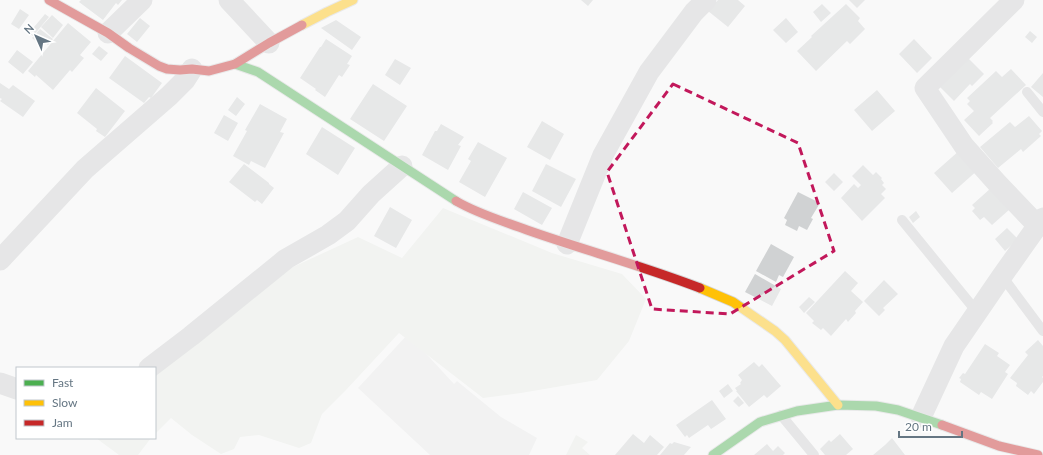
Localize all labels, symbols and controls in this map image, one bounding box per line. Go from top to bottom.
north arrow [16,16,56,56]
text: N [21,21,36,36]
legend [16,367,156,439]
text: Fast [52,375,74,390]
text: Slow [52,395,78,410]
scale bar [899,413,962,439]
text: Jam [52,415,73,430]
text: 20 m [905,419,932,434]

